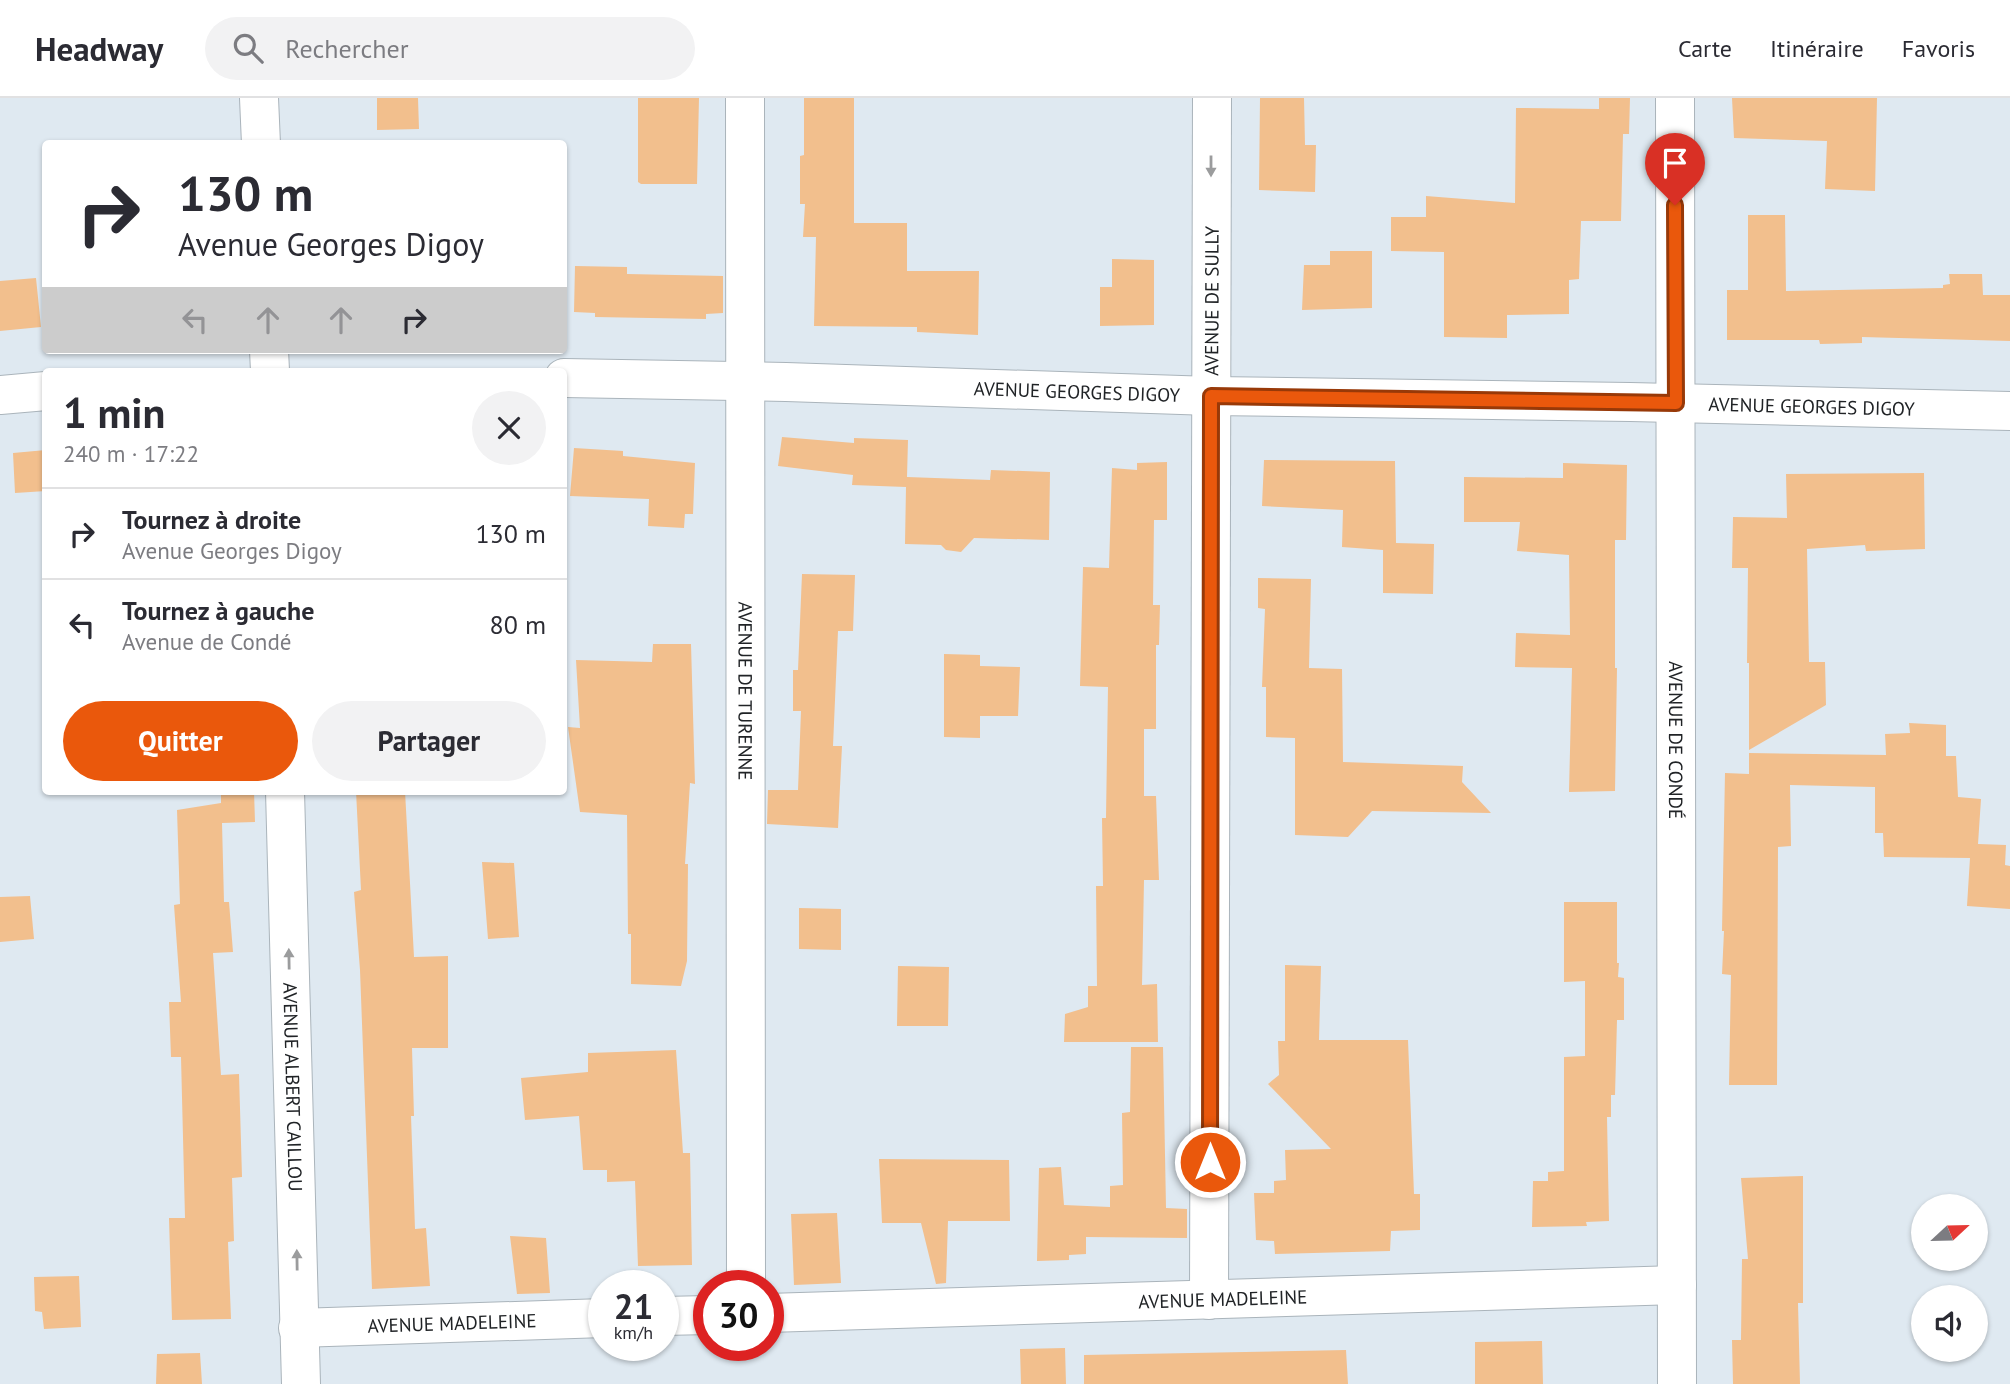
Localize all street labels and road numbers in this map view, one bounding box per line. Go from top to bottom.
street label: AVENUE DE SULLY [1199,226,1224,376]
street label: AVENUE GEORGES DIGOY [973,376,1181,407]
street label: AVENUE GEORGES DIGOY [1708,392,1916,421]
street label: AVENUE DE TURENNE [733,601,758,781]
street label: AVENUE DE CONDÉ [1664,661,1688,819]
street label: AVENUE ALBERT CAILLOU [278,982,308,1192]
street label: AVENUE MADELEINE [1138,1284,1308,1314]
street label: AVENUE MADELEINE [367,1308,537,1338]

